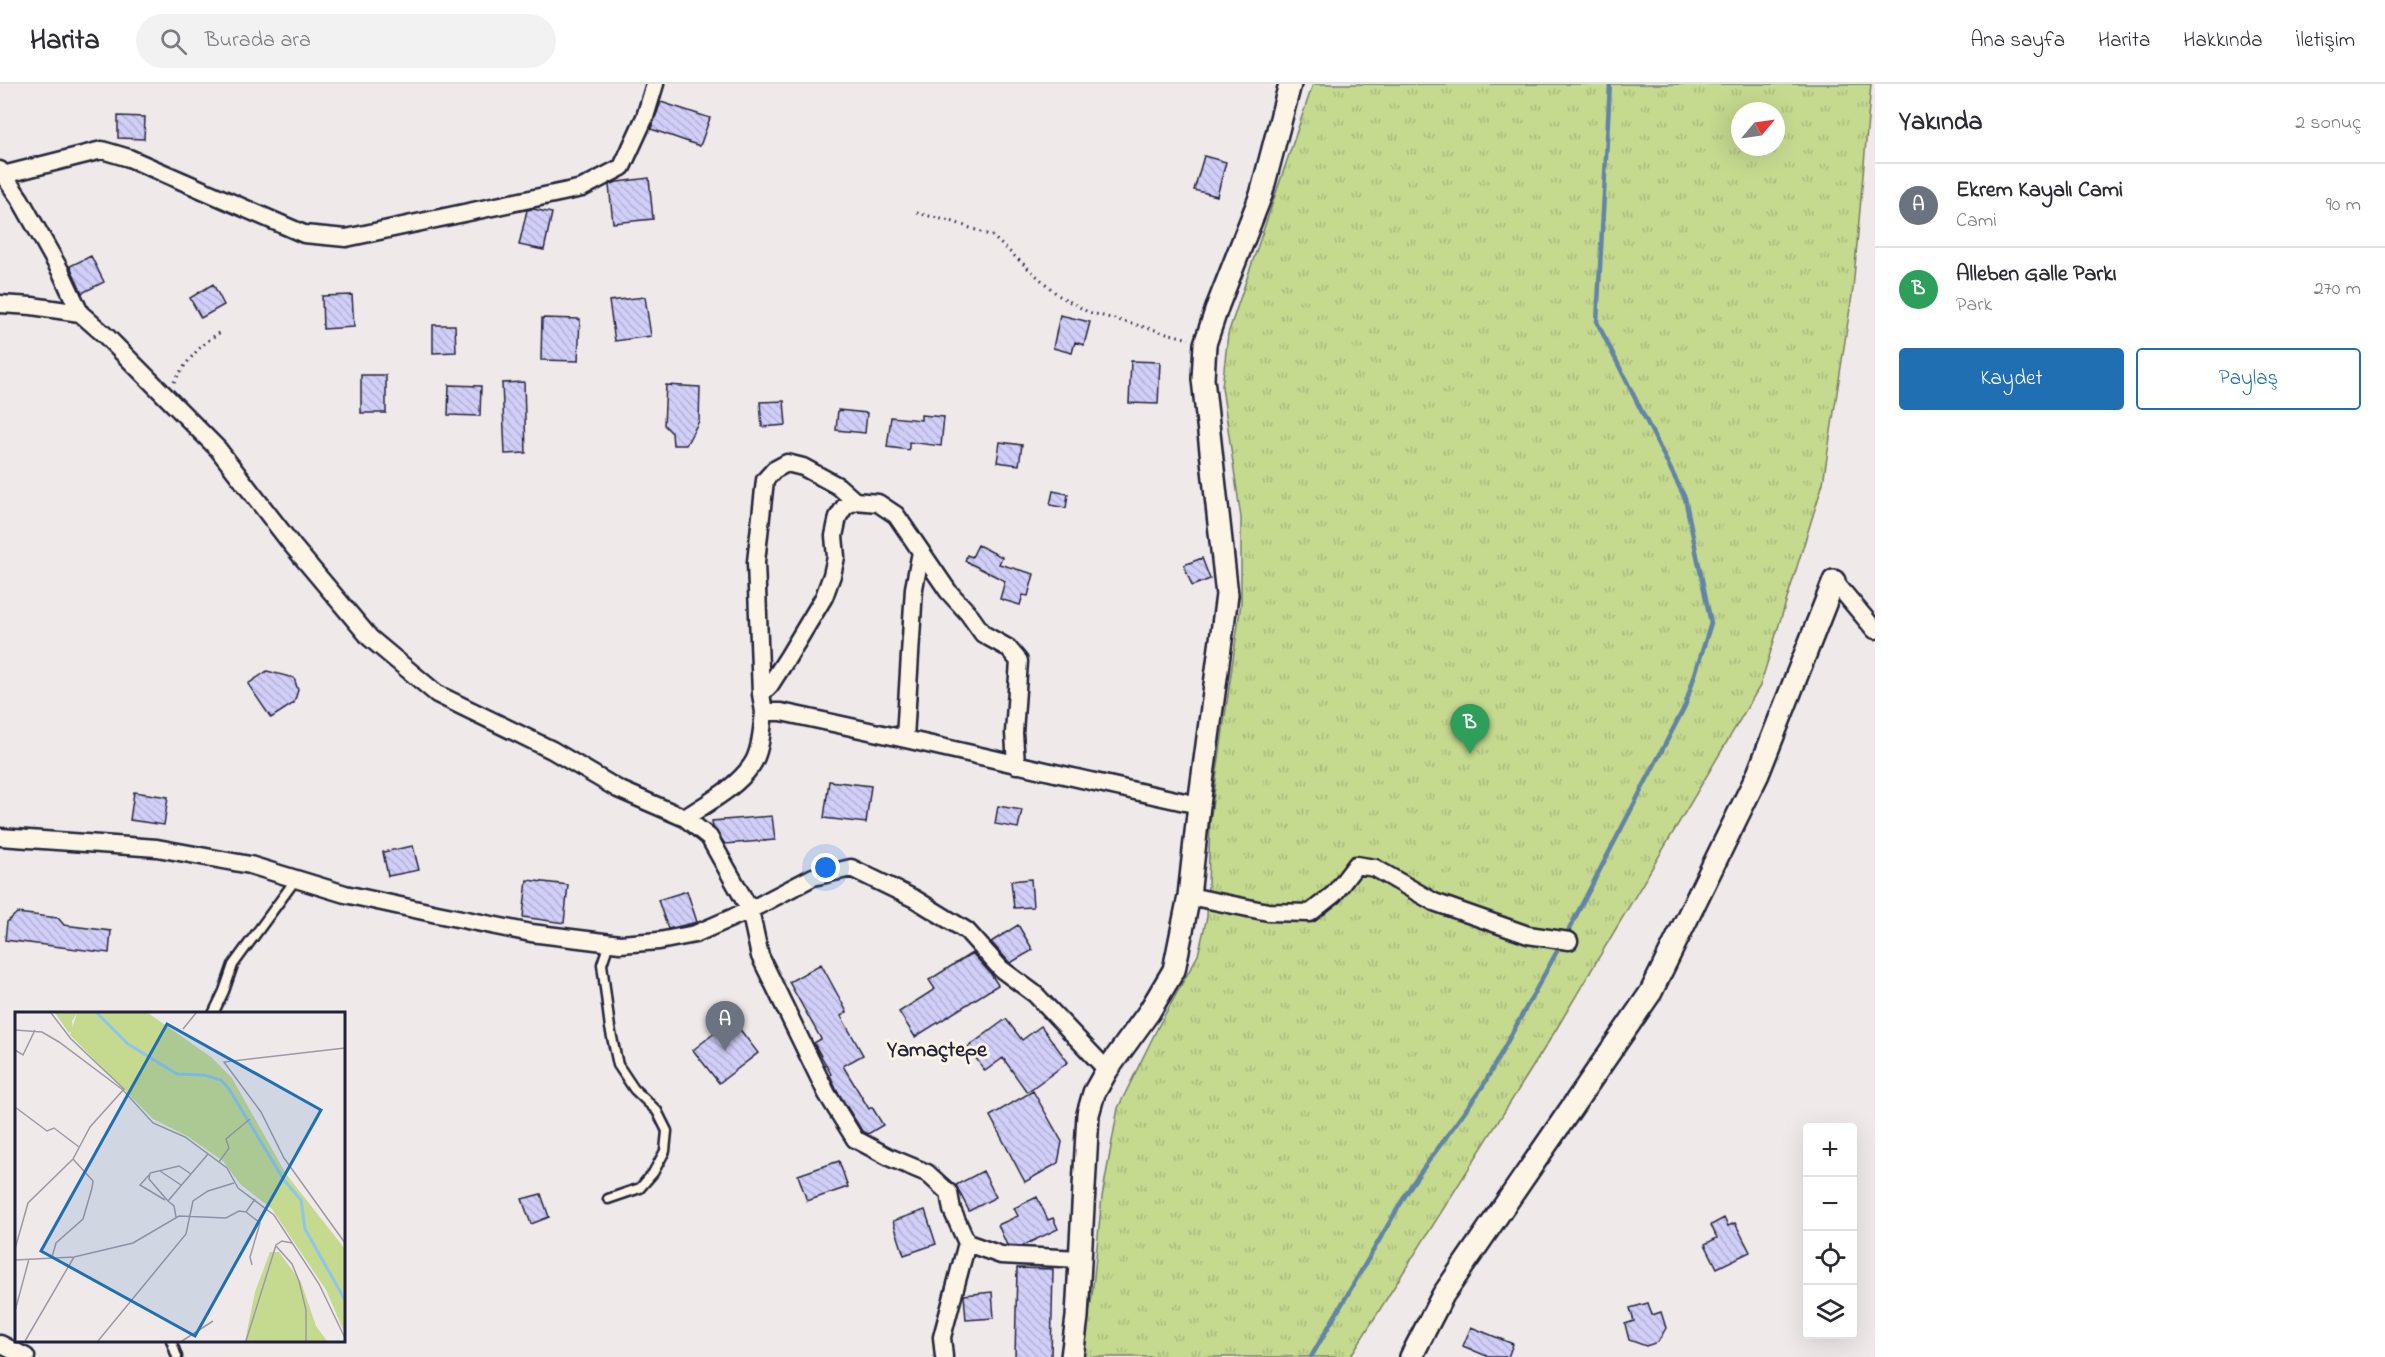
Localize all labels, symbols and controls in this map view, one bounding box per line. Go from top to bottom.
search box [136,14,556,68]
text: Harita [30,21,100,62]
icon: search [157,25,190,58]
text: Burada ara [205,25,311,57]
text: Ana sayfa [1970,26,2065,56]
text: Harita [2098,26,2150,56]
text: Hakkında [2183,26,2263,56]
text: İletişim [2296,26,2355,56]
north arrow [1731,102,1785,156]
text: Yakında [1899,104,1983,142]
text: 2 sonuç [2295,109,2361,138]
text: Ekrem Kayalı Cami [1956,175,2123,207]
text: A [1912,191,1925,220]
text: 90 m [2326,191,2361,220]
text: Cami [1956,207,1997,236]
text: Alleben Galle Parkı [1956,259,2117,291]
text: B [1912,275,1925,304]
text: 270 m [2314,275,2361,304]
text: Park [1956,291,1992,320]
button: Kaydet [1899,348,2124,410]
button: Paylaş [2136,348,2361,410]
pin: B [1450,704,1490,754]
your location [811,853,840,882]
pin: A [706,1002,744,1051]
inset map [15,1012,345,1342]
district label: Yamaçtepe [886,1035,988,1067]
map controls [1803,1123,1857,1339]
button: + [1803,1123,1857,1177]
button: − [1803,1177,1857,1231]
button: locate [1803,1231,1857,1285]
button: layers [1803,1285,1857,1339]

